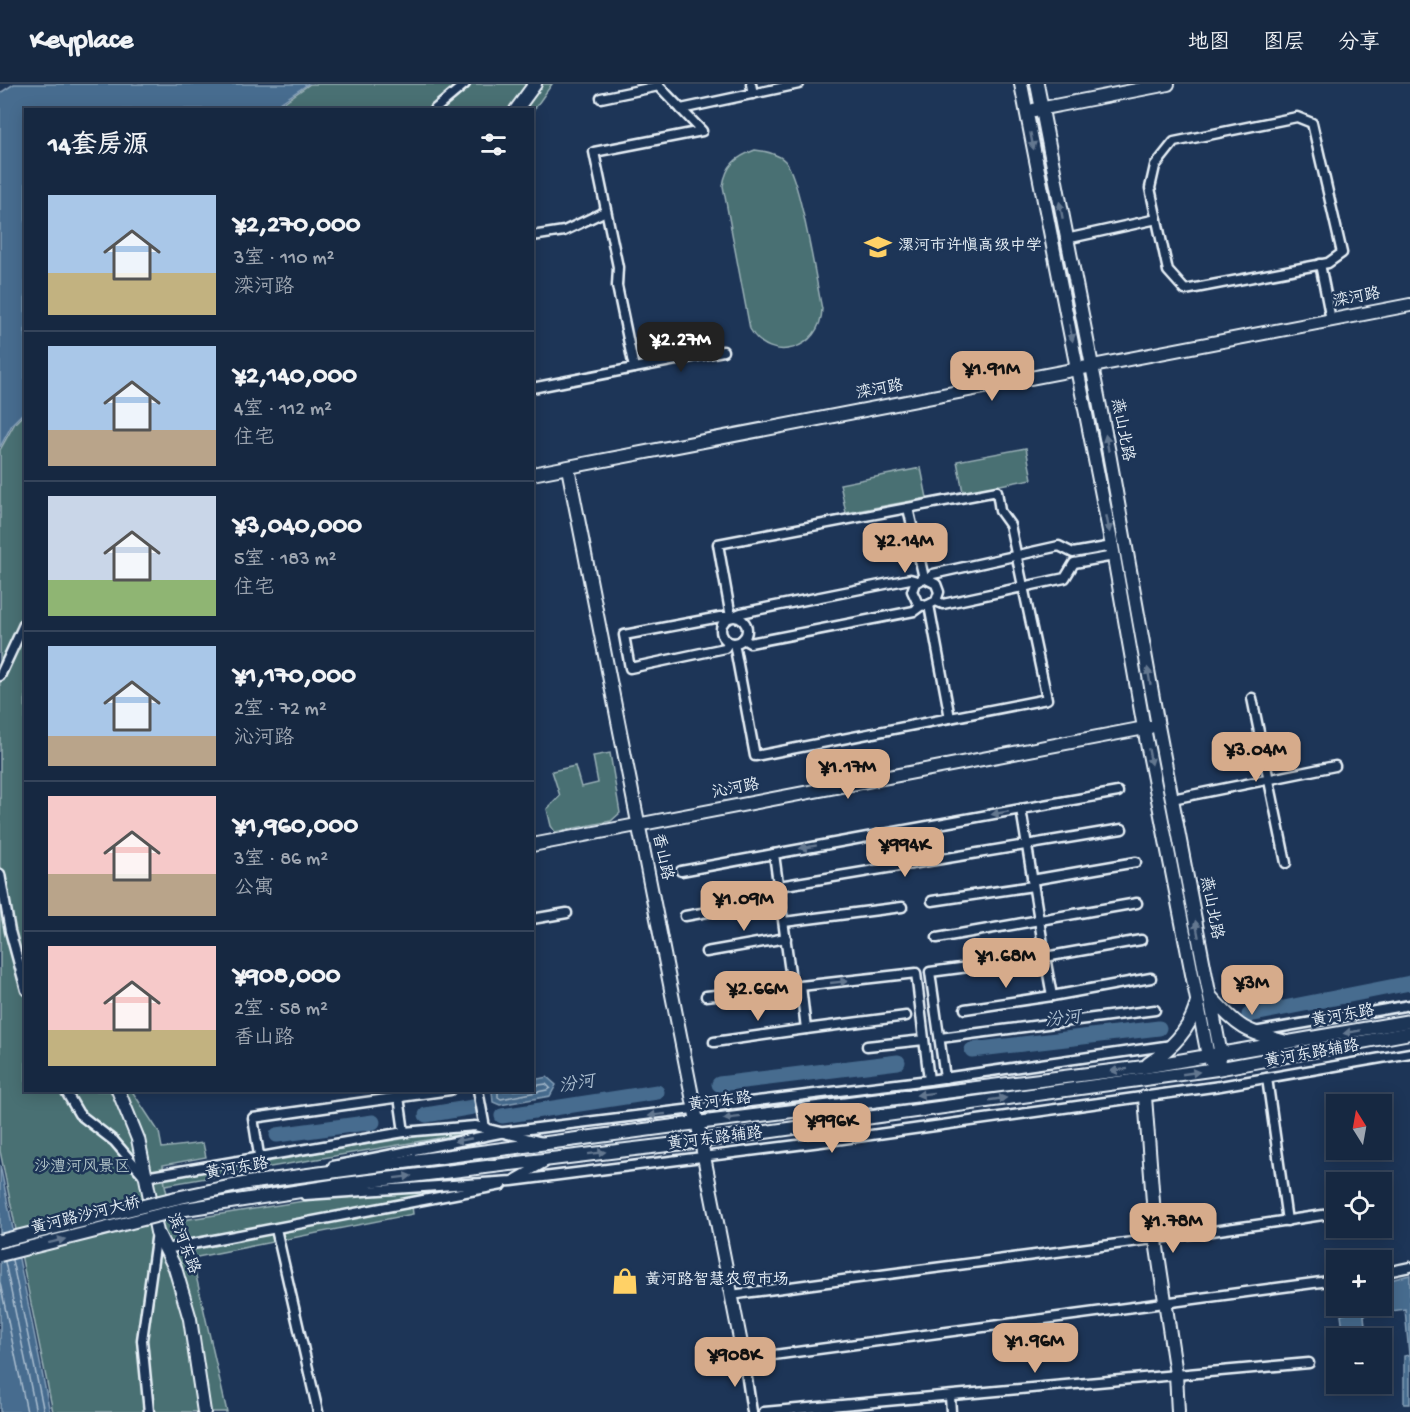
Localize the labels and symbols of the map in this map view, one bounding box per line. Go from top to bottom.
one-way arrow [1028,132,1037,151]
one-way arrow [1056,200,1065,219]
school or university icon: 漯河市许慎高级中学 [863,232,893,262]
place label: 漯河市许慎高级中学 [898,236,1042,257]
street label: 滦河路 [1331,283,1382,313]
pin: ¥2.27M [632,322,730,373]
one-way arrow [1067,323,1076,342]
pin: ¥1.91M [943,351,1041,402]
street label: 滦河路 [854,375,905,405]
street label: 燕山北路 [1106,396,1138,463]
one-way arrow [1102,433,1111,452]
one-way arrow [1104,515,1113,534]
pin: ¥2.14M [856,523,954,574]
one-way arrow [1144,666,1153,685]
pin: ¥3.04M [1207,732,1305,783]
one-way arrow [1146,748,1155,767]
pin: ¥1.17M [799,749,897,800]
street label: 沁河路 [710,774,761,804]
one-way arrow [990,808,1009,817]
pin: ¥994K [863,827,947,878]
street label: 香山路 [647,831,677,882]
one-way arrow [798,843,817,852]
street label: 燕山北路 [1195,874,1227,941]
pin: ¥1.09M [695,881,793,932]
one-way arrow [1192,920,1201,939]
pin: ¥1.68M [957,938,1055,989]
pin: ¥3M [1223,965,1281,1016]
pin: ¥2.66M [709,971,807,1022]
one-way arrow [829,977,848,987]
street label: 黄河东路 [1309,1000,1376,1032]
water label: 汾河 [1044,1006,1085,1033]
one-way arrow [1343,1027,1362,1036]
street label: 黄河东路辅路 [1263,1035,1361,1073]
one-way arrow [1109,1065,1128,1075]
one-way arrow [1182,1068,1201,1077]
water label: 汾河 [557,1070,599,1098]
street label: 黄河东路 [687,1088,753,1116]
one-way arrow [915,1089,934,1099]
north arrow [1326,1094,1392,1160]
one-way arrow [989,1095,1008,1104]
pin: ¥996K [790,1103,874,1154]
one-way arrow [647,1110,666,1120]
one-way arrow [722,1114,741,1123]
street label: 黄河东路辅路 [666,1123,764,1155]
one-way arrow [454,1136,473,1145]
one-way arrow [587,1148,606,1158]
street label: 黄河东路 [203,1153,270,1185]
park label: 沙澧河风景区 [34,1157,130,1178]
one-way arrow [394,1172,413,1182]
street label: 黄河路沙河大桥 [29,1192,143,1240]
pin: ¥1.78M [1124,1203,1222,1254]
street label: 滨河东路 [162,1210,204,1277]
one-way arrow [48,1235,66,1245]
shop icon: 黄河路智慧农贸市场 [610,1266,640,1296]
place label: 黄河路智慧农贸市场 [645,1270,789,1291]
pin: ¥1.96M [986,1323,1084,1374]
pin: ¥908K [693,1337,777,1388]

